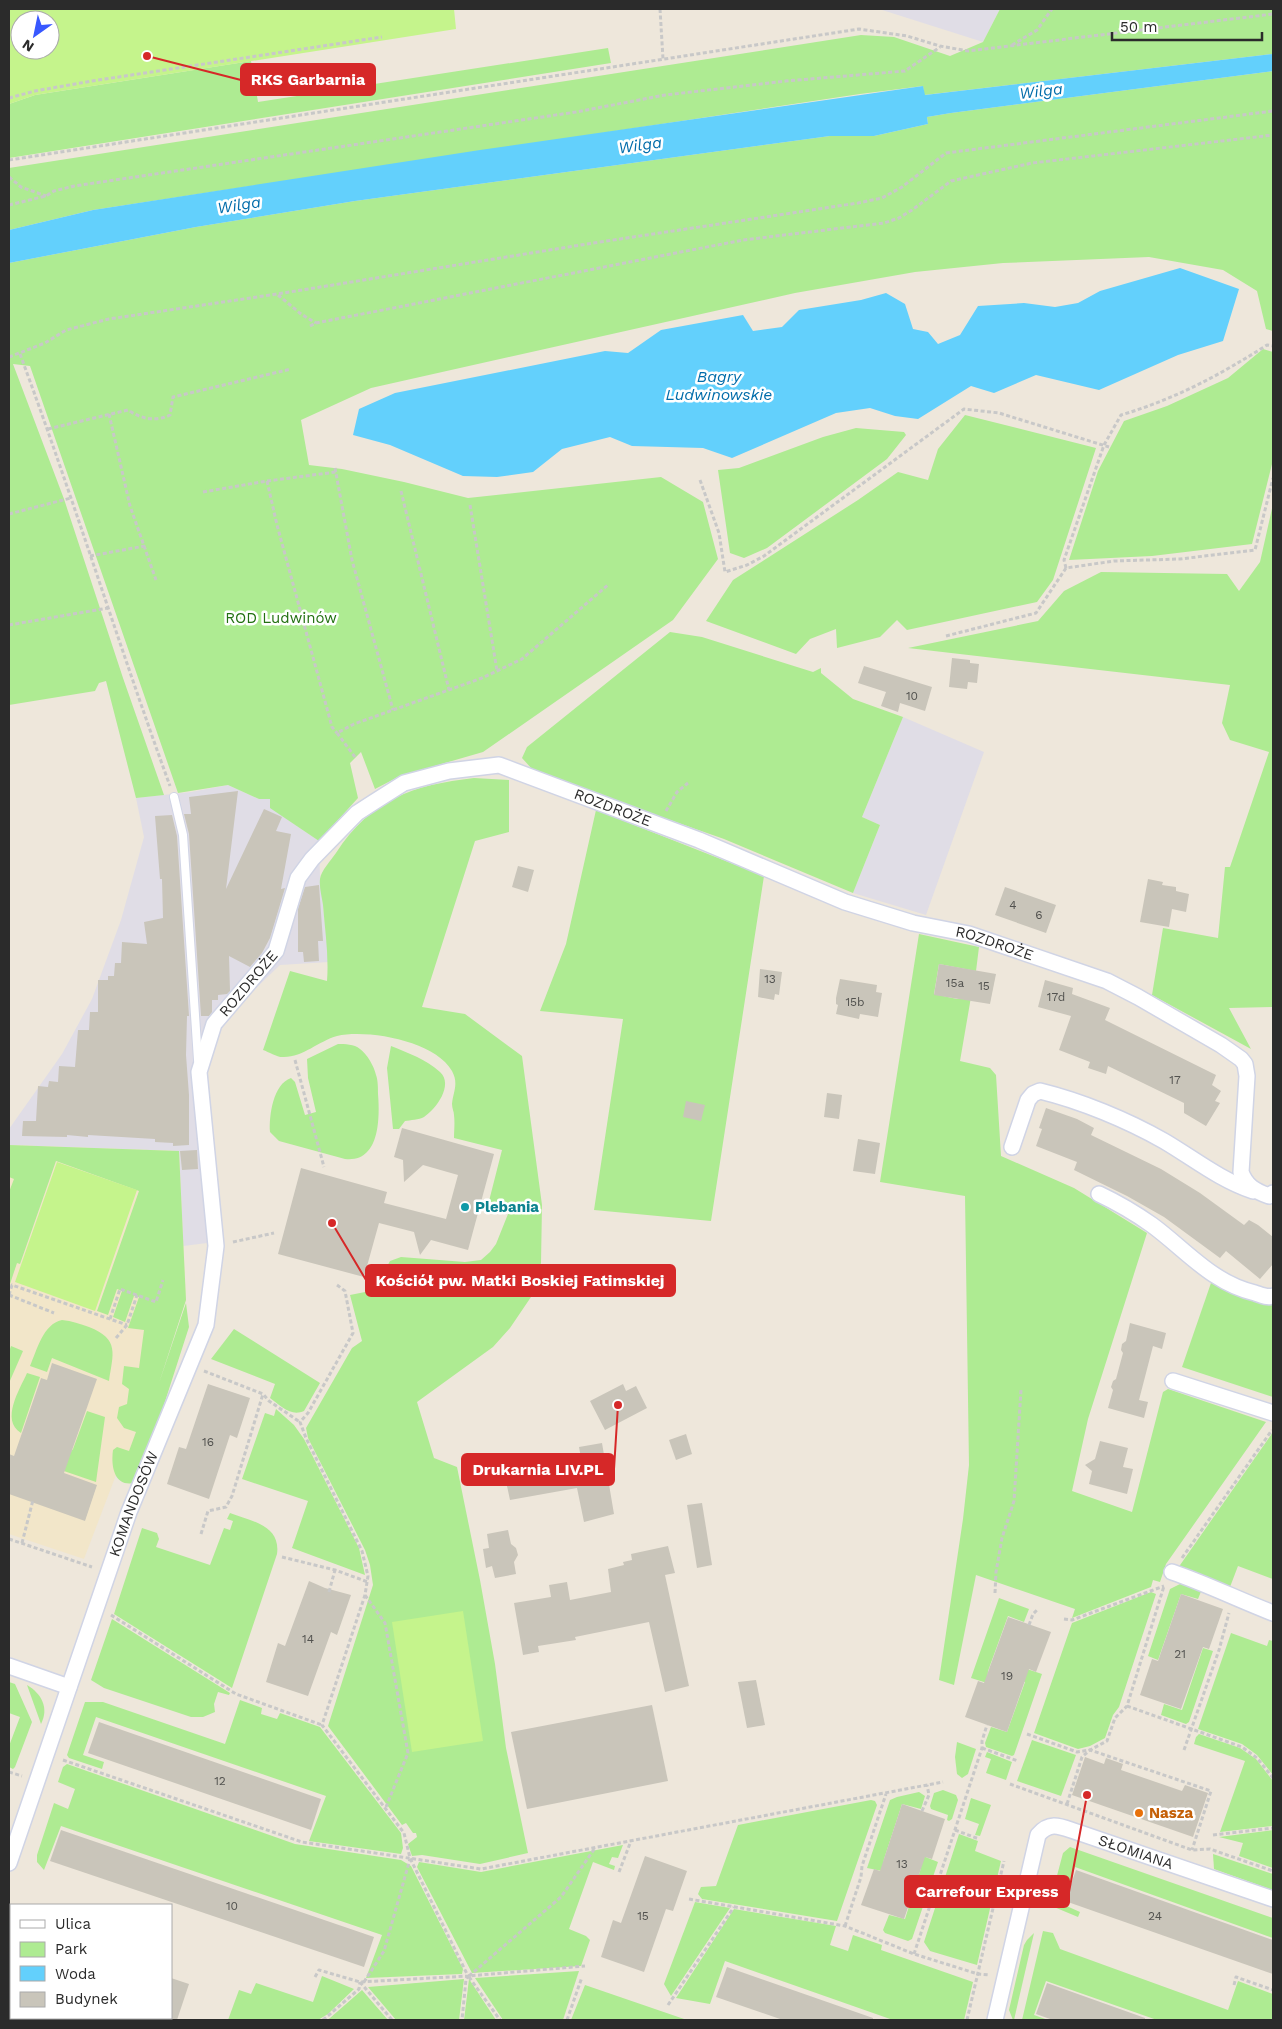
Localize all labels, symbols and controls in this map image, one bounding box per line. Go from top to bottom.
north arrow [10,10,60,60]
scale bar [1112,10,1262,42]
text: 50 m [1120,18,1157,36]
text: N [19,36,37,55]
callout: RKS Garbarnia [241,64,375,95]
text: RKS Garbarnia [251,70,366,89]
water label: Wilga [1018,79,1064,103]
water label: Wilga [617,133,663,157]
water label: Wilga [216,192,262,218]
water label: Bagry Ludwinowskie [666,367,772,404]
park label: ROD Ludwinów [225,609,337,627]
house number: 10 [906,689,918,703]
street label: ROZDROŻE [572,785,654,830]
house number: 4 [1009,898,1017,912]
house number: 6 [1035,908,1043,922]
street label: ROZDROŻE [954,923,1036,964]
street label: ROZDROŻE [215,947,281,1020]
house number: 13 [764,972,776,986]
house number: 15a [946,976,964,990]
house number: 15 [978,979,990,993]
house number: 17d [1047,990,1065,1004]
house number: 15b [845,995,865,1009]
house number: 17 [1169,1073,1181,1087]
place label: Plebania [475,1198,539,1216]
marker: Plebania [459,1201,471,1213]
callout: Kościół pw. Matki Boskiej Fatimskiej [366,1265,675,1296]
text: Kościół pw. Matki Boskiej Fatimskiej [375,1271,665,1290]
house number: 16 [202,1435,214,1449]
street label: KOMANDOSÓW [105,1449,162,1559]
callout: Drukarnia LIV.PL [462,1454,614,1485]
text: Drukarnia LIV.PL [472,1460,604,1479]
house number: 14 [302,1632,314,1646]
house number: 21 [1174,1647,1186,1661]
house number: 19 [1001,1669,1013,1683]
house number: 12 [214,1774,226,1788]
place label: Nasza [1149,1804,1193,1822]
marker: Nasza [1133,1807,1145,1819]
street label: SŁOMIANA [1096,1831,1176,1873]
house number: 13 [896,1857,908,1871]
callout: Carrefour Express [905,1876,1069,1907]
text: Carrefour Express [916,1882,1059,1901]
house number: 10 [226,1899,238,1913]
legend [10,1904,172,2019]
house number: 15 [637,1909,649,1923]
house number: 24 [1148,1909,1162,1923]
text: Ulica [55,1915,92,1933]
text: Park [55,1940,88,1958]
text: Woda [55,1965,96,1983]
text: Budynek [55,1990,118,2008]

